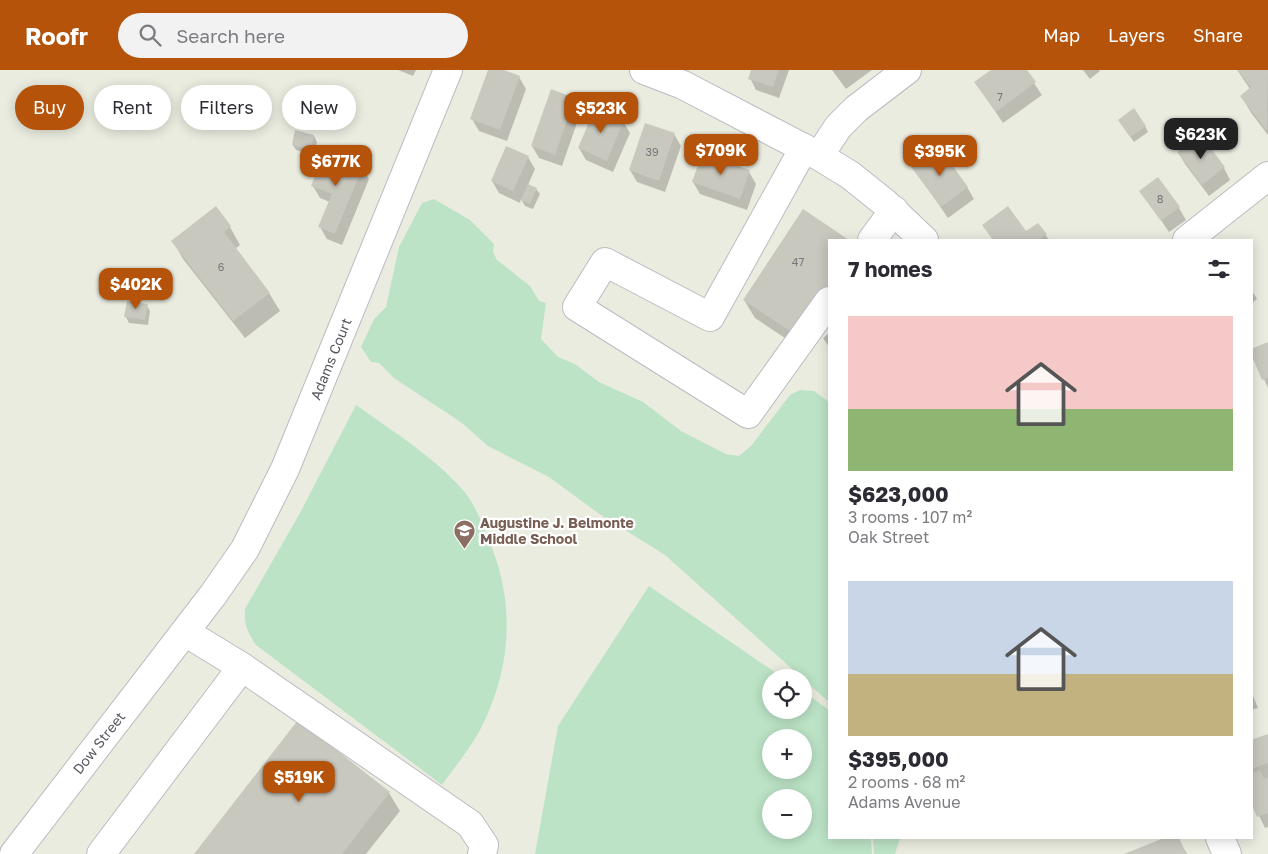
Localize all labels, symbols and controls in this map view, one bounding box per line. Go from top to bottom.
search box [118,13,468,58]
text: Roofr [25,21,88,50]
icon: search [136,21,164,49]
text: Search here [176,24,285,47]
text: Map [1043,24,1080,46]
text: Layers [1108,24,1165,46]
text: Share [1193,24,1243,46]
chip: Buy [15,85,84,130]
chip: Rent [94,85,171,130]
chip: Filters [181,85,272,130]
chip: New [282,85,356,130]
house number: 7 [997,90,1003,103]
pin: $523K [566,92,636,134]
text: $523K [575,98,627,118]
pin: $623K [1166,118,1236,160]
text: $623K [1175,124,1227,144]
pin: $709K [686,134,756,176]
pin: $395K [905,134,975,177]
text: $709K [695,140,747,160]
text: $395K [914,141,966,161]
pin: $677K [301,144,371,187]
house number: 39 [645,145,659,158]
text: $677K [311,151,361,171]
house number: 8 [1157,192,1164,205]
house number: 47 [792,255,804,268]
icon: filters [1205,255,1233,283]
text: 7 homes [848,256,933,282]
house number: 6 [218,260,225,273]
pin: $402K [101,268,171,310]
text: $402K [110,274,162,294]
street label: Adams Court [306,315,355,402]
icon: home [996,349,1086,439]
text: $623,000 [848,481,949,507]
text: 3 rooms · 107 m² [848,507,972,527]
place label: Augustine J. Belmonte Middle School [480,514,634,547]
school or university icon: Augustine J. Belmonte Middle School [452,519,476,550]
text: Oak Street [848,527,929,547]
icon: home [996,614,1086,704]
map controls [762,669,812,839]
button: locate [762,669,812,719]
street label: Dow Street [69,708,128,777]
button: + [762,729,812,779]
text: $395,000 [848,746,949,772]
pin: $519K [264,760,334,803]
text: $519K [274,767,324,787]
text: 2 rooms · 68 m² [848,772,965,792]
button: − [762,789,812,839]
text: Adams Avenue [848,792,961,812]

